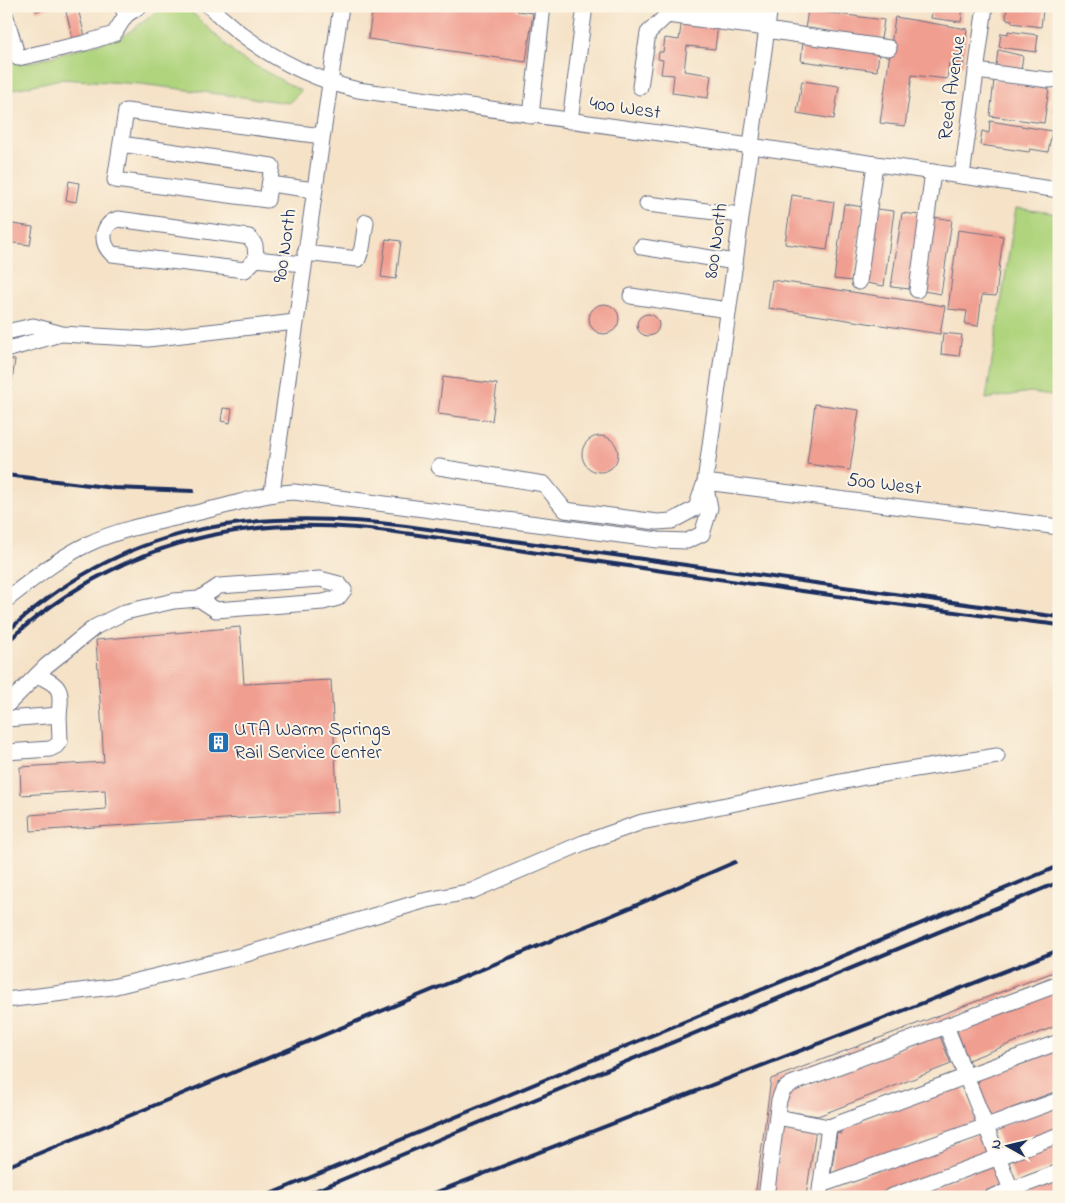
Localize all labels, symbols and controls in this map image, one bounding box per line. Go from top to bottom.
street label: Reed Avenue [931,34,975,142]
street label: 400 West [587,90,663,128]
street label: 800 North [697,201,737,281]
street label: 900 North [266,207,306,285]
street label: 500 West [845,466,923,504]
place label: UTA Warm Springs Rail Service Center [234,716,391,768]
building icon: UTA Warm Springs Rail Service Center [206,730,230,754]
north arrow [982,1120,1032,1170]
text: N [986,1138,1008,1151]

